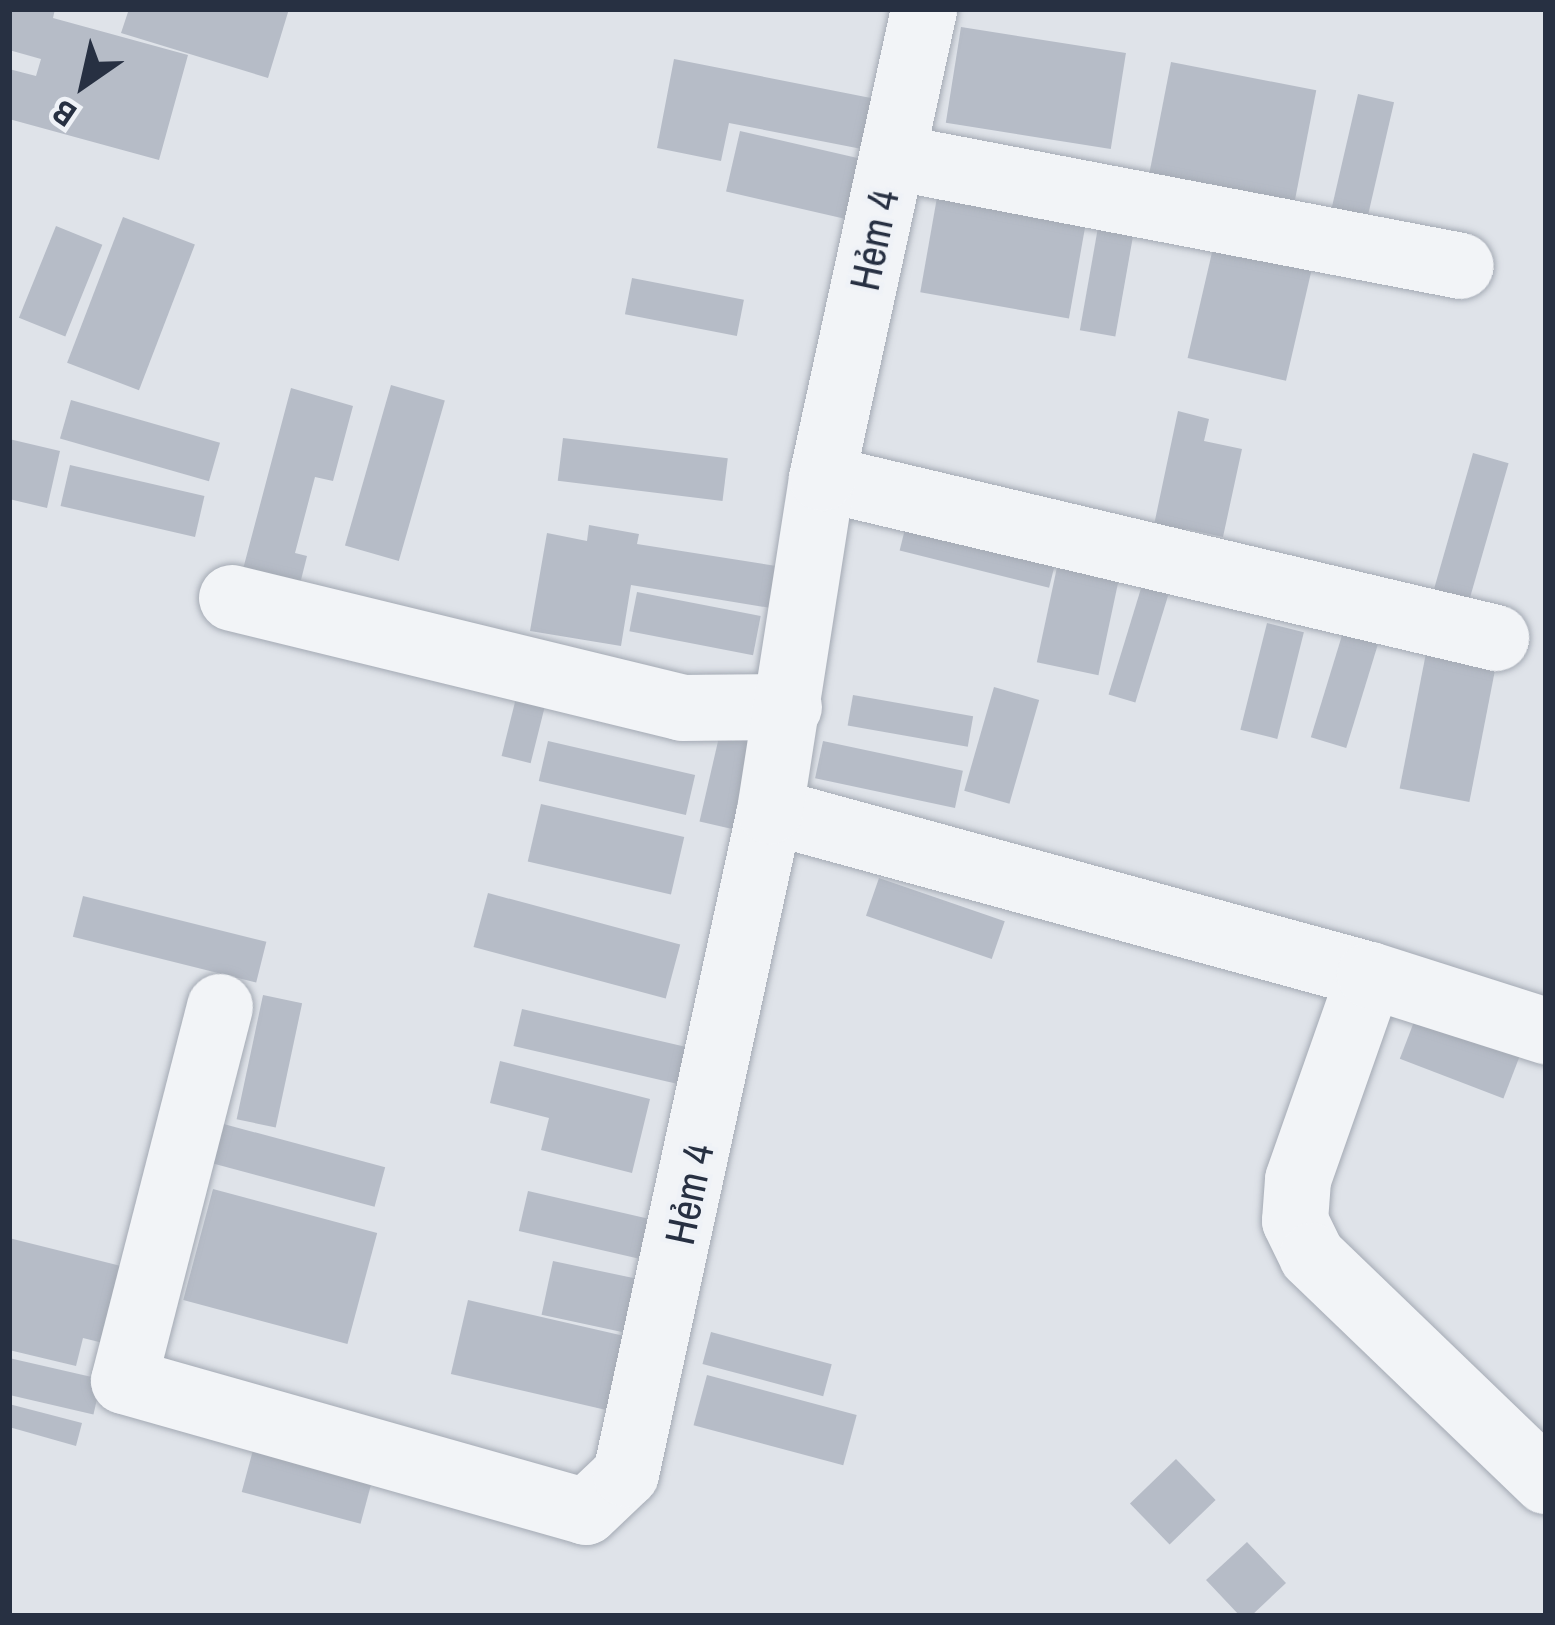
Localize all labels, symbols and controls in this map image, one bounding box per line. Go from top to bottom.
north arrow [24,24,144,144]
text: B [43,90,84,138]
street label: Hẻm 4 [839,185,909,295]
street label: Hẻm 4 [654,1139,724,1249]

